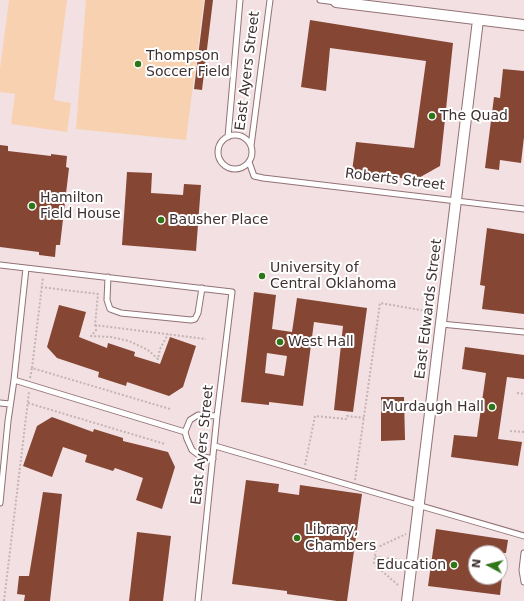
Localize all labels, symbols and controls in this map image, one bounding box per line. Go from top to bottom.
street label: East Ayers Street [232,10,264,132]
place label: Thompson Soccer Field [146,48,230,80]
marker: Thompson Soccer Field [133,59,143,69]
place label: The Quad [440,108,508,124]
marker: The Quad [427,111,437,121]
street label: Roberts Street [344,166,446,194]
place label: Hamilton Field House [40,190,121,222]
marker: Hamilton Field House [27,201,37,211]
place label: Bausher Place [169,212,268,228]
marker: Bausher Place [156,215,166,225]
street label: East Edwards Street [412,238,446,380]
place label: University of Central Oklahoma [270,260,397,292]
marker: University of Central Oklahoma [257,271,267,281]
place label: West Hall [288,334,354,350]
marker: West Hall [275,337,285,347]
street label: East Ayers Street [188,384,218,506]
place label: Murdaugh Hall [382,399,484,415]
marker: Murdaugh Hall [487,402,497,412]
place label: Library, Chambers [305,522,376,554]
marker: Library, Chambers [292,533,302,543]
north arrow [468,545,508,585]
place label: Education [376,557,446,573]
text: N [470,558,484,569]
marker: Education [449,560,459,570]

